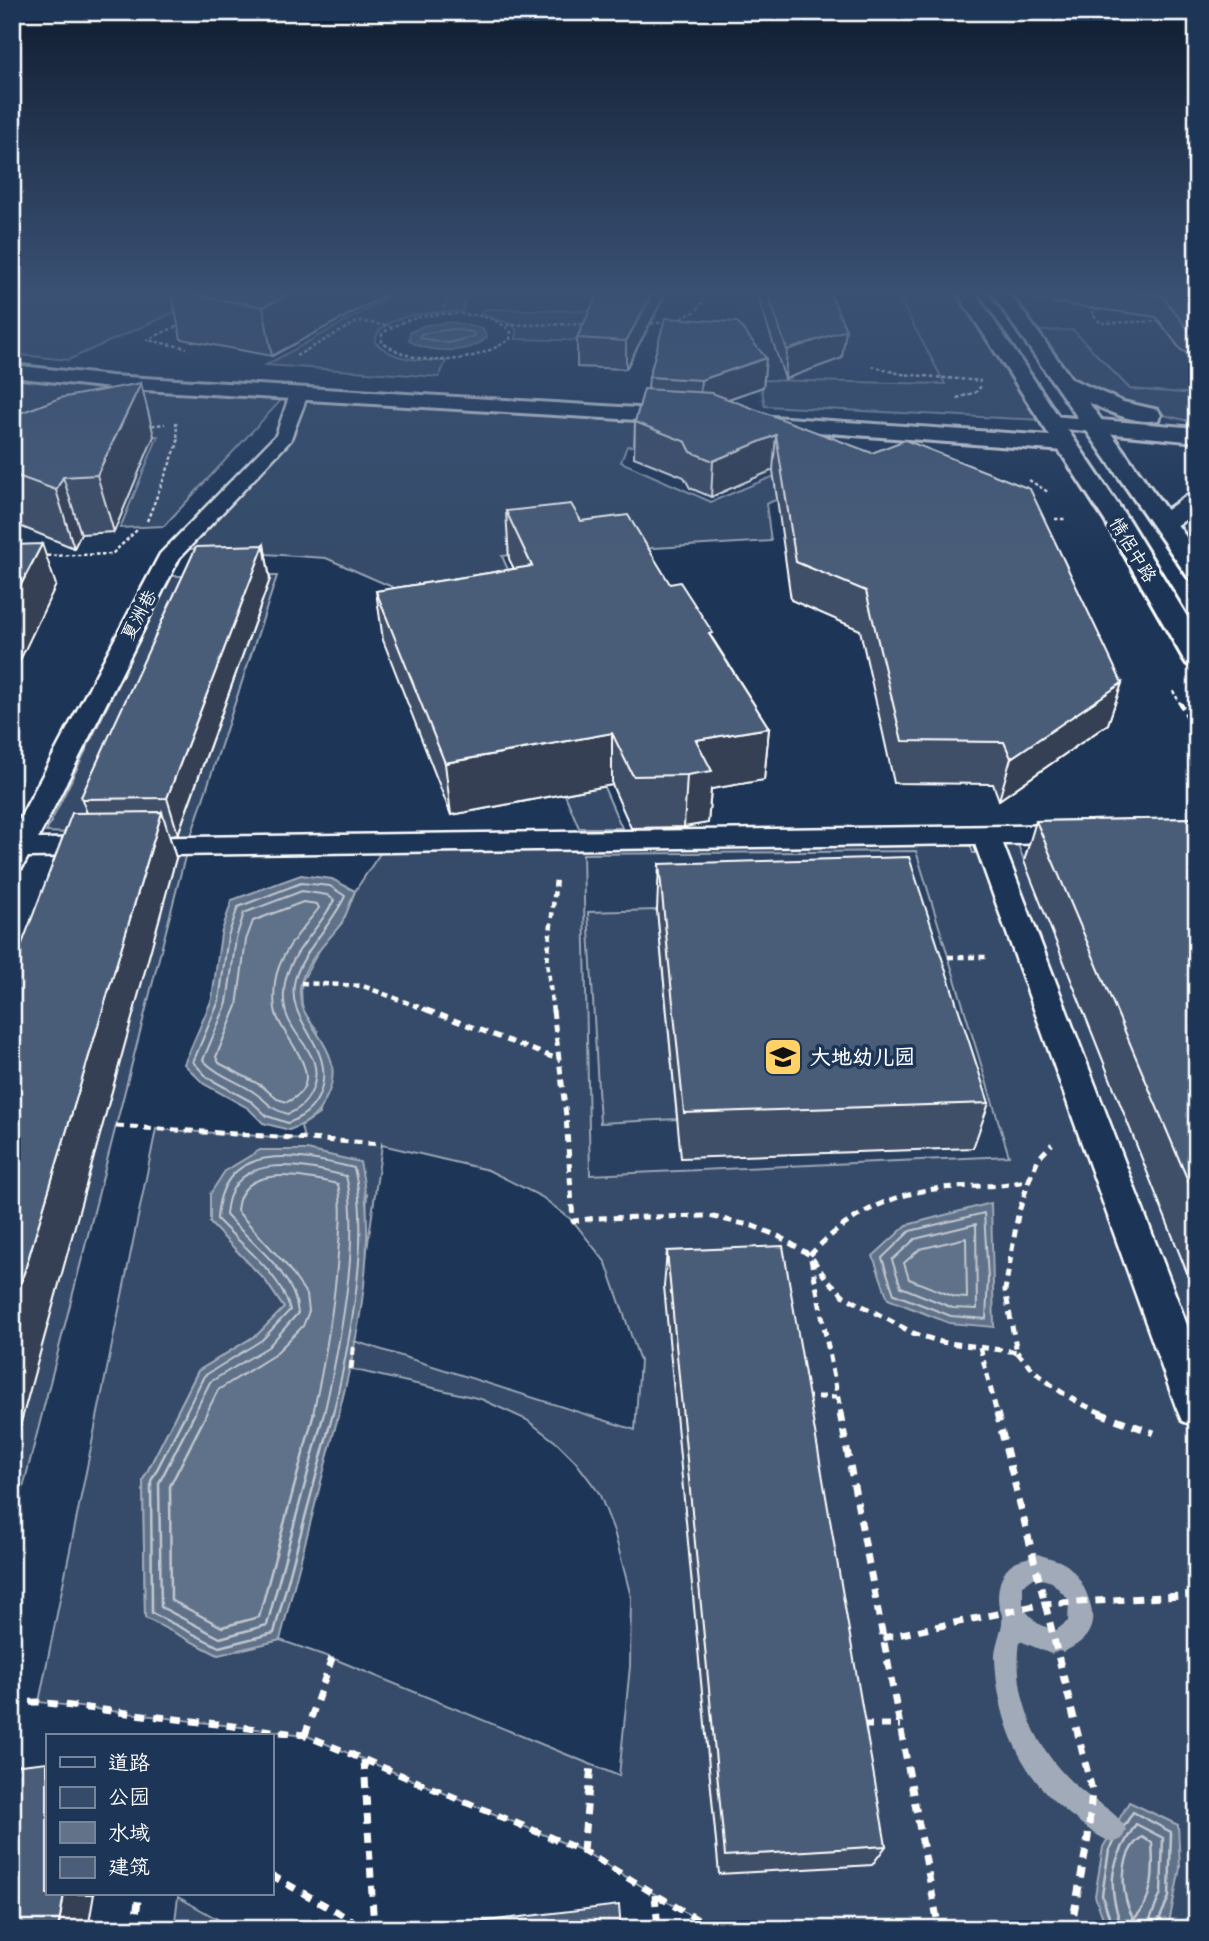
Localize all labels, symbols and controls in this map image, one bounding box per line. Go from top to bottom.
street label: 情侣中路 [1101,511,1165,589]
street label: 夏洲巷 [112,584,166,646]
school or university icon: 大地幼儿园 [762,1036,804,1078]
place label: 大地幼儿园 [810,1038,915,1076]
legend [46,1734,273,1896]
text: 道路 [108,1744,150,1782]
text: 公园 [108,1778,150,1816]
text: 水域 [108,1814,150,1852]
text: 建筑 [108,1848,150,1886]

